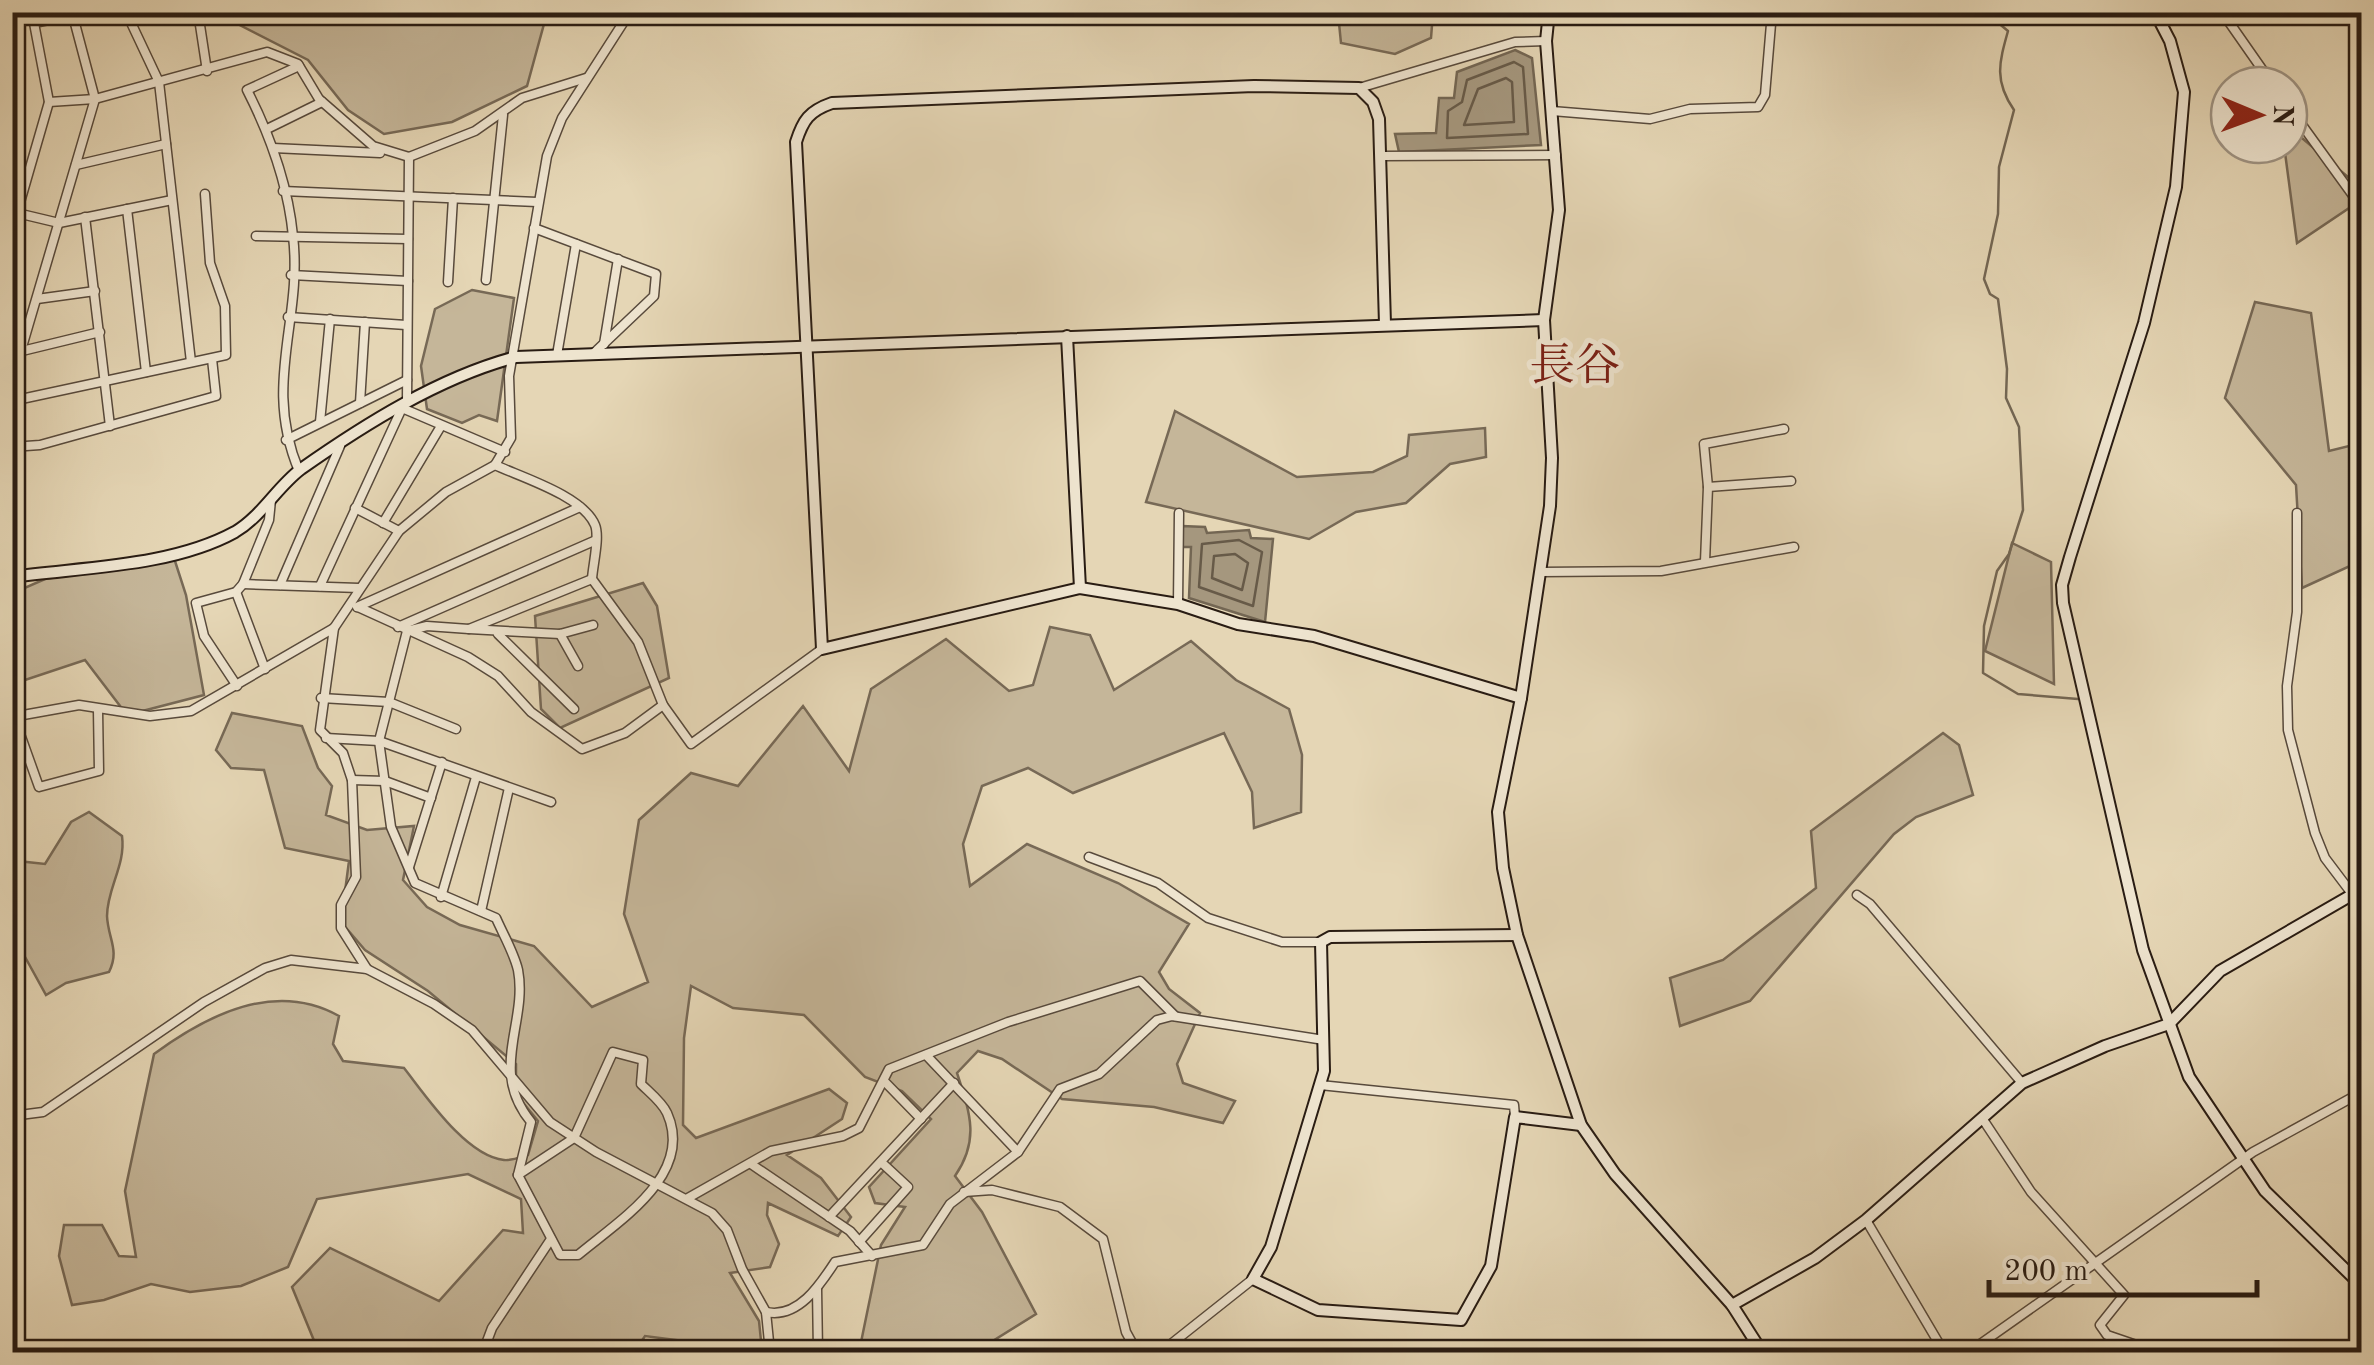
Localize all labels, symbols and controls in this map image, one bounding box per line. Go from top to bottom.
north arrow [2209,65,2309,165]
text: N [2267,104,2295,127]
district label: 長谷 [1530,342,1620,391]
scale bar [1989,1235,2256,1297]
text: 200 m [2004,1257,2088,1287]

